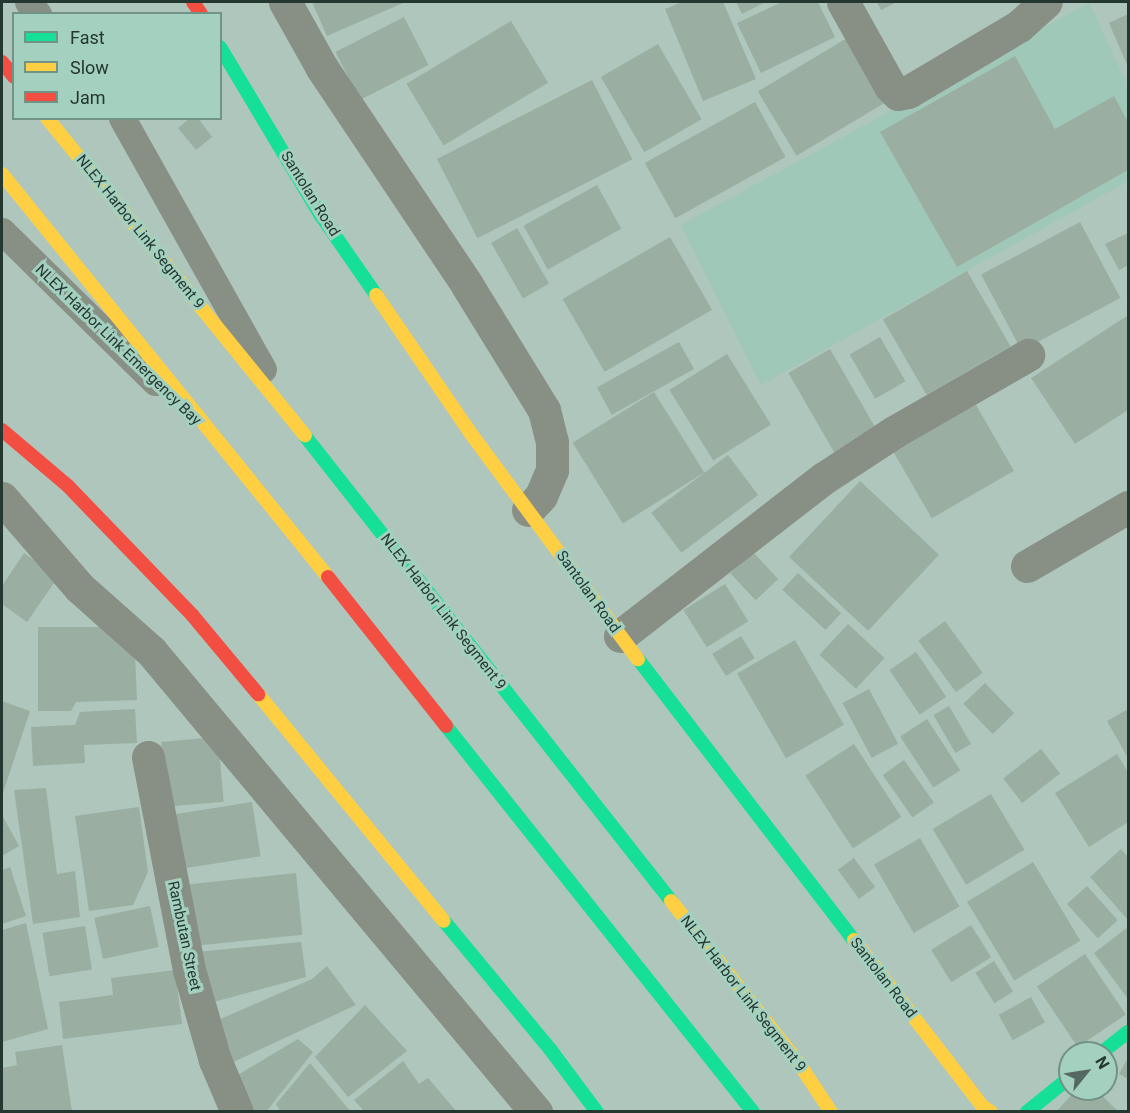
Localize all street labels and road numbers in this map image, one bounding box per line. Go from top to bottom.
street label: Santolan Road [277,148,343,240]
street label: NLEX Harbor Link Segment 9 [72,151,208,313]
street label: NLEX Harbor Link Emergency Bay [31,261,205,429]
street label: NLEX Harbor Link Segment 9 [376,530,510,694]
street label: Santolan Road [552,548,624,636]
street label: Rambutan Street [164,879,204,993]
street label: NLEX Harbor Link Segment 9 [676,912,810,1076]
street label: Santolan Road [846,934,920,1022]

